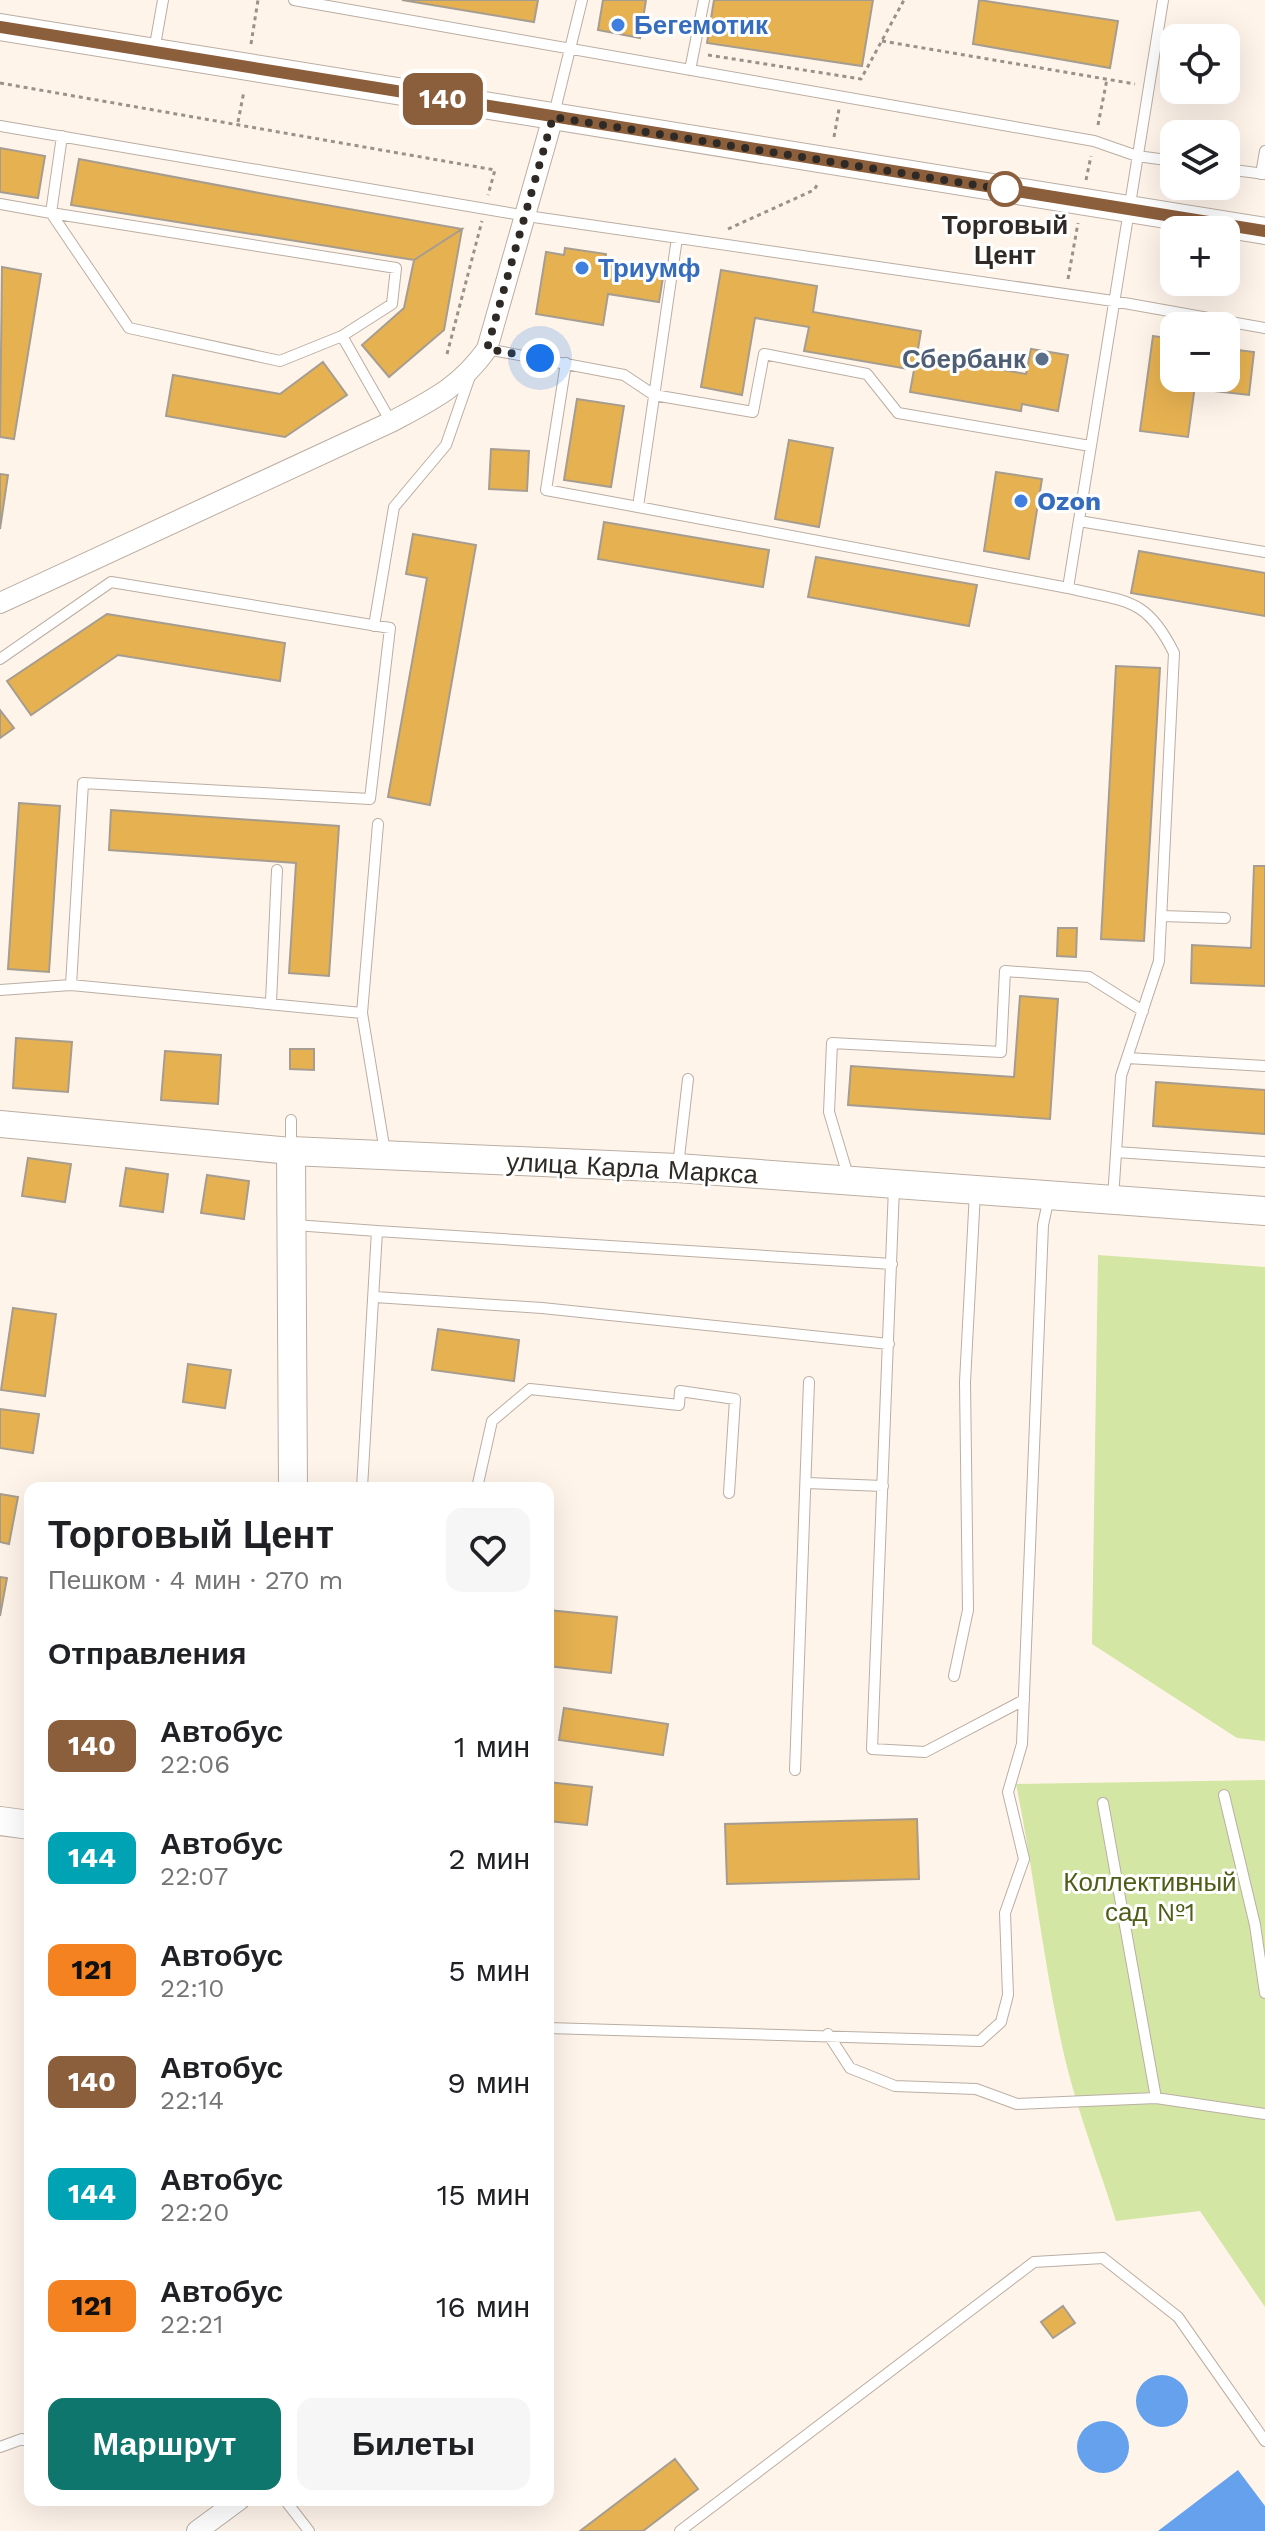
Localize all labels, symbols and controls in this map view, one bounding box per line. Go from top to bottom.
place label: Бегемотик [634,10,769,40]
marker: Бегемотик [609,16,627,34]
map controls [1160,24,1240,392]
button: locate [1160,24,1240,104]
line badge: 140 [397,73,489,125]
text: 140 [419,82,467,115]
button: layers [1160,120,1240,200]
marker: Торговый Цент [988,172,1022,206]
place label: Торговый Цент [942,210,1068,270]
button: + [1160,216,1240,296]
place label: Триумф [598,253,701,283]
marker: Триумф [573,259,591,277]
button: − [1160,312,1240,392]
your location [520,338,560,378]
place label: Сбербанк [902,344,1027,374]
marker: Сбербанк [1033,350,1051,368]
place label: Ozon [1037,486,1101,516]
marker: Ozon [1012,492,1030,510]
street label: улица Карла Маркса [505,1146,759,1190]
button: heart [446,1508,530,1592]
text: Торговый Цент [48,1513,334,1557]
text: Пешком · 4 мин · 270 m [48,1565,343,1595]
text: Отправления [48,1636,247,1671]
text: Автобус [160,1714,283,1749]
text: 140 [68,1729,116,1762]
text: 1 мин [454,1729,530,1764]
text: 22:06 [160,1749,230,1779]
text: Автобус [160,1826,283,1861]
text: 144 [68,1841,116,1874]
text: 2 мин [448,1841,530,1876]
text: 22:07 [160,1861,228,1891]
park label: Коллективный сад №1 [1063,1867,1237,1927]
text: Автобус [160,1938,283,1973]
text: 121 [72,1953,112,1986]
text: 5 мин [448,1953,530,1988]
text: 22:10 [160,1973,224,2003]
text: Автобус [160,2050,283,2085]
text: 140 [68,2065,116,2098]
text: 9 мин [447,2065,530,2100]
text: 22:14 [160,2085,224,2115]
text: Автобус [160,2162,283,2197]
text: 144 [68,2177,116,2210]
text: 15 мин [437,2177,530,2212]
text: 22:20 [160,2197,229,2227]
text: Автобус [160,2274,283,2309]
text: 121 [72,2289,112,2322]
text: 16 мин [436,2289,530,2324]
text: 22:21 [160,2309,223,2339]
button: Маршрут [48,2398,281,2490]
button: Билеты [297,2398,530,2490]

